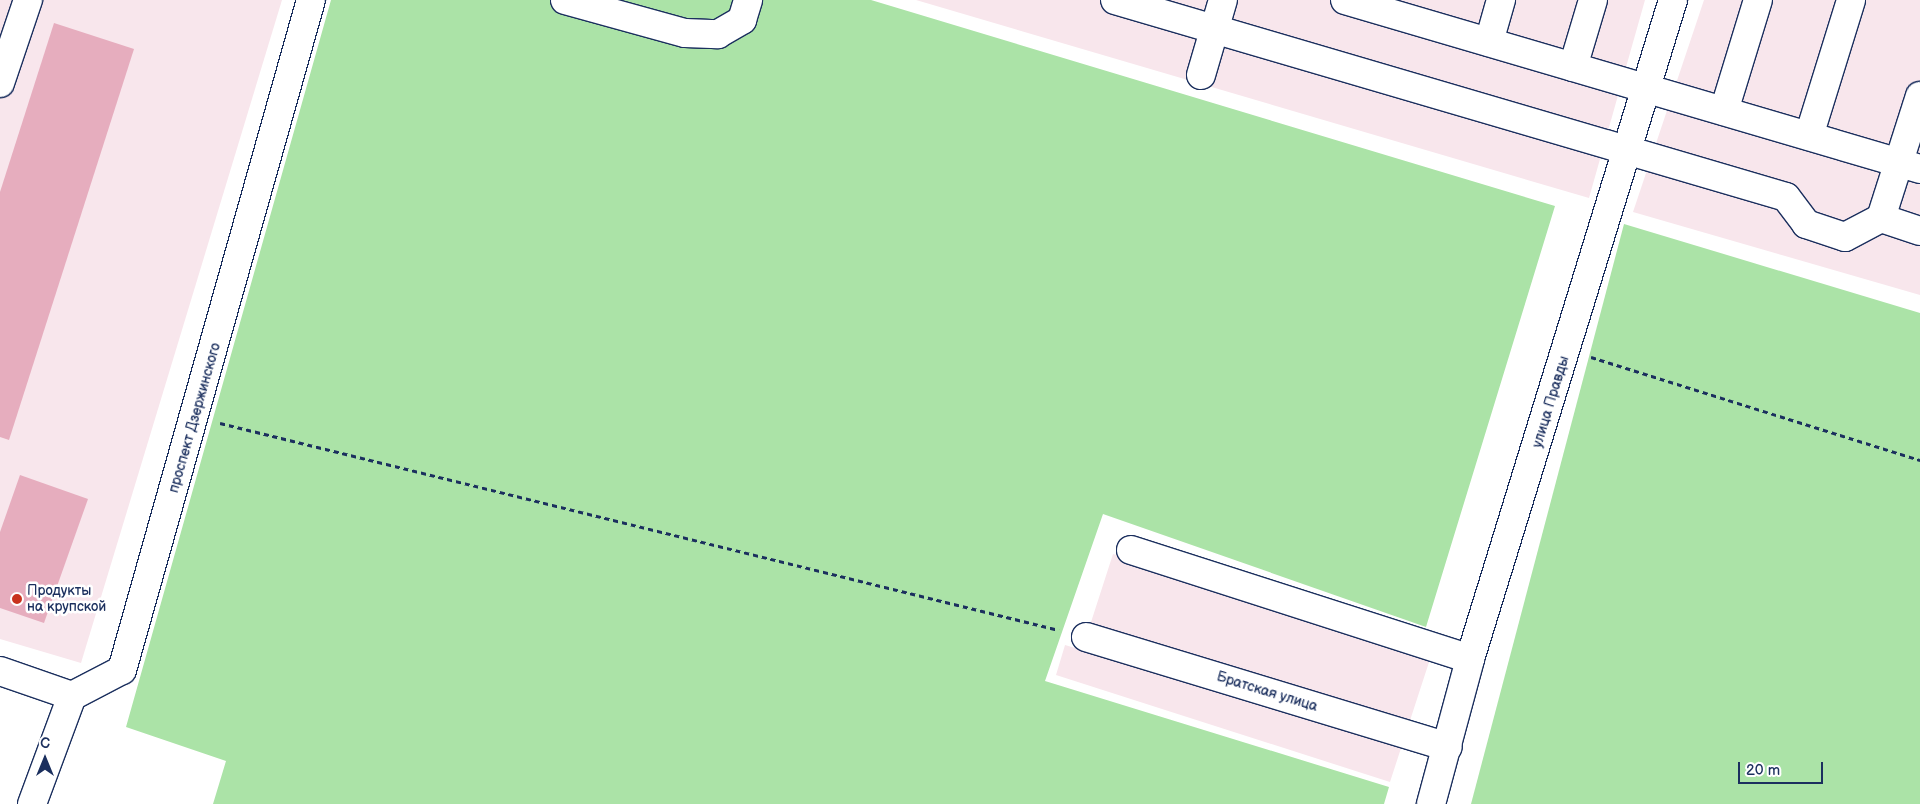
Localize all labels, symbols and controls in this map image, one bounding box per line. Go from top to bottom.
street label: проспект Дзержинского [166,341,224,495]
street label: улица Правды [1529,354,1573,450]
place label: Продукты на крупской [27,583,106,616]
marker: Продукты на крупской [11,593,23,605]
street label: Братская улица [1214,669,1320,715]
north arrow [20,734,70,784]
text: С [40,735,50,752]
scale bar [1740,752,1825,784]
text: 20 m [1746,761,1780,780]

